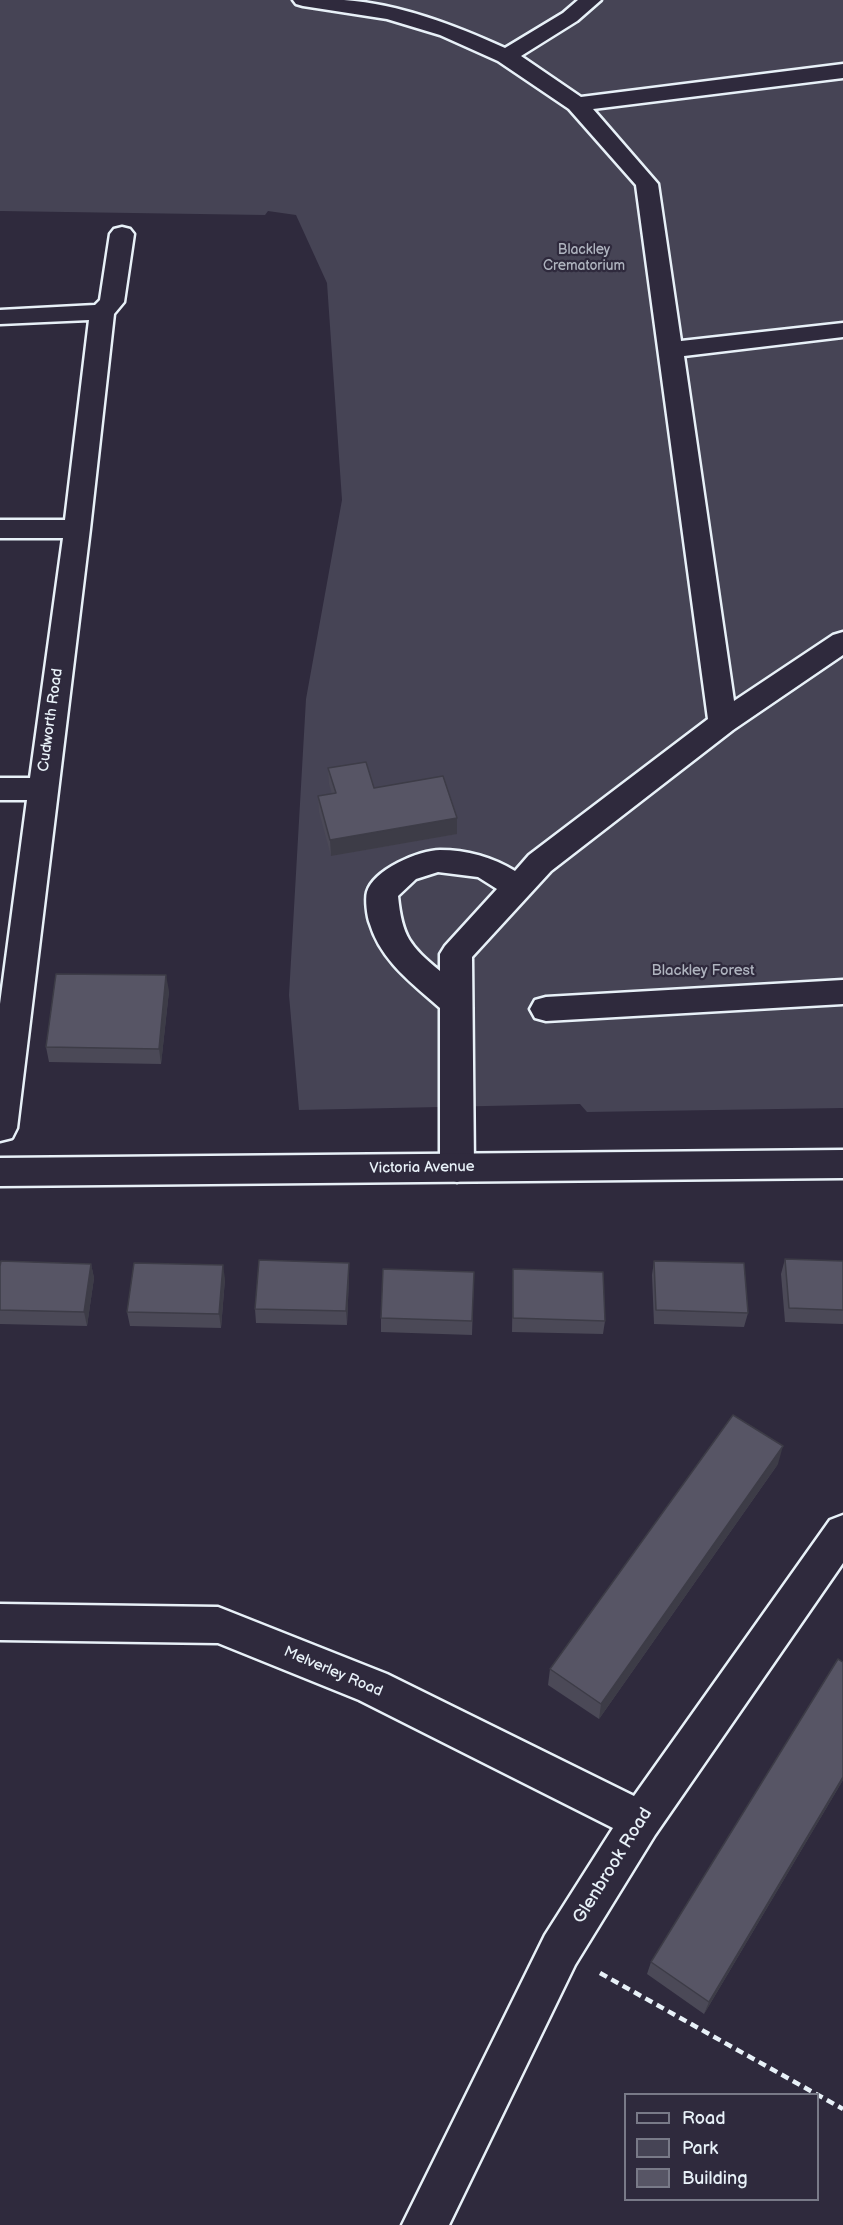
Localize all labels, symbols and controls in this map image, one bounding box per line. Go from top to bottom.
park label: Blackley Crematorium [543,242,625,274]
street label: Cudworth Road [35,667,67,773]
park label: Blackley Forest [651,962,755,980]
street label: Victoria Avenue [369,1158,475,1178]
street label: Melverley Road [281,1643,385,1701]
street label: Glenbrook Road [569,1804,657,1928]
legend [624,2093,819,2201]
text: Road [682,2108,726,2129]
text: Park [682,2138,718,2159]
text: Building [682,2168,748,2189]

